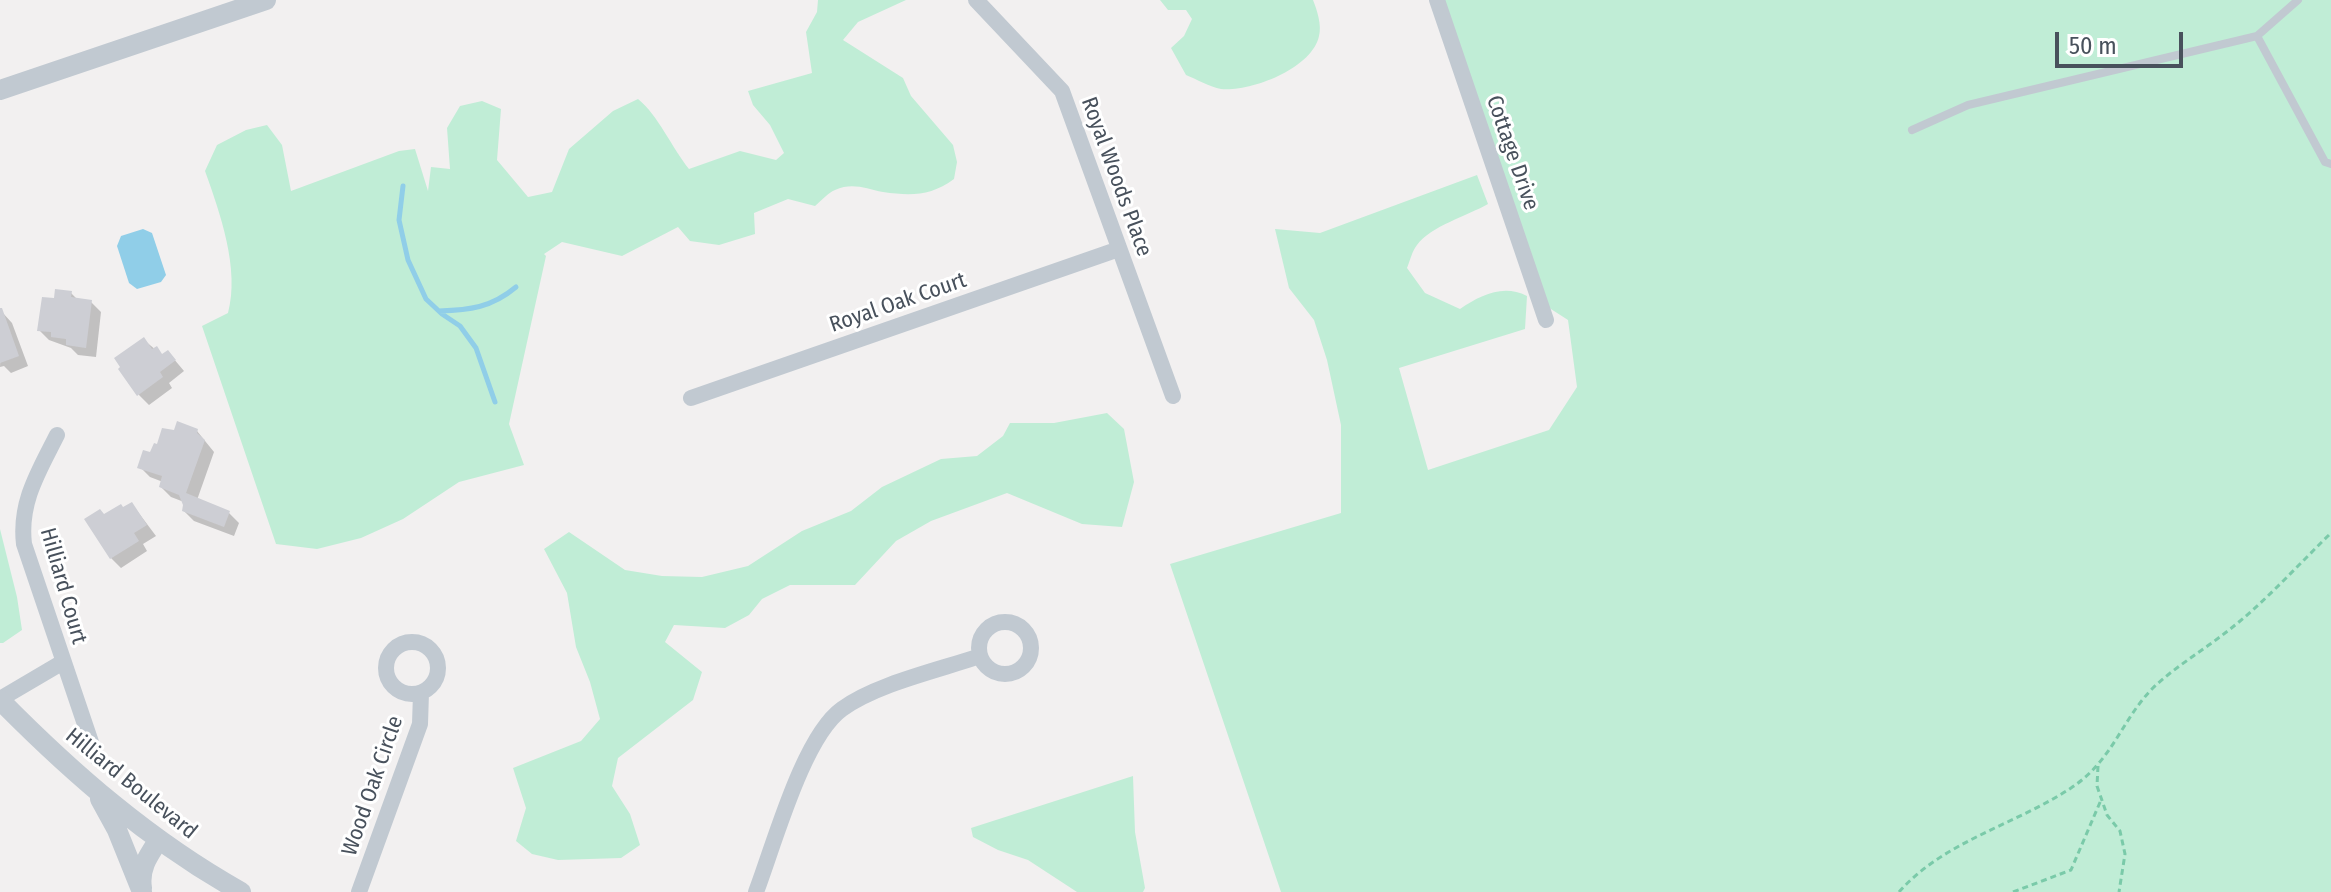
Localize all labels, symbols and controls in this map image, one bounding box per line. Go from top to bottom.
scale bar [2059,16,2187,66]
text: 50 m [2069,32,2117,60]
street label: Cottage Drive [1480,92,1544,214]
street label: Royal Woods Place [1075,94,1157,260]
street label: Royal Oak Court [826,267,970,339]
street label: Hilliard Court [34,525,92,647]
street label: Wood Oak Circle [337,713,409,859]
street label: Hilliard Boulevard [60,723,202,845]

